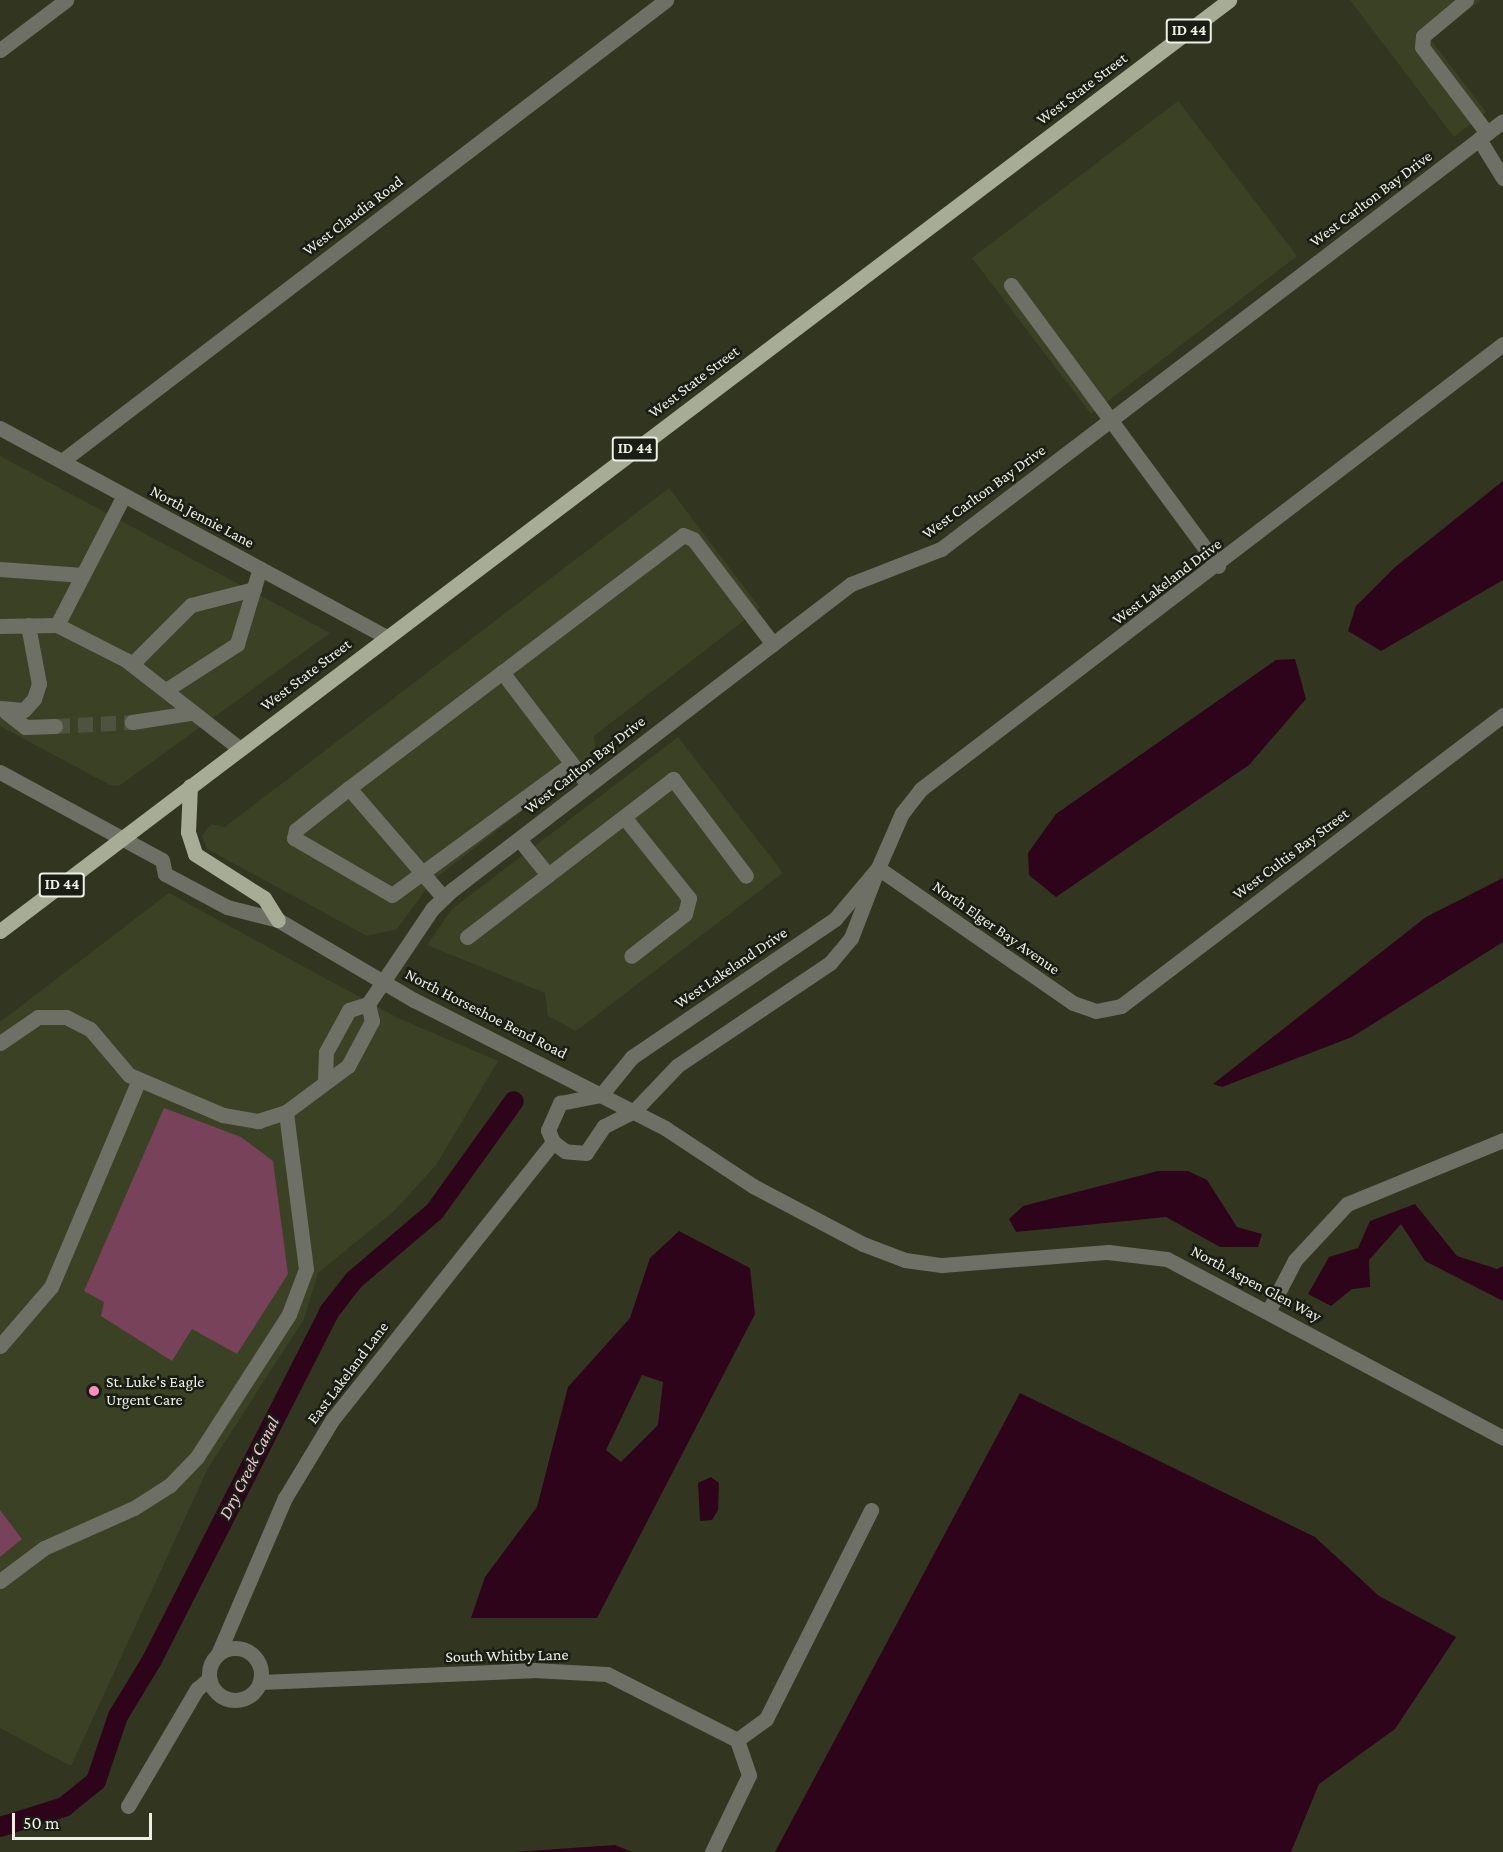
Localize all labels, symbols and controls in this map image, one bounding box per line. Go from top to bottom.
road number: ID 44 [1165,19,1213,43]
street label: West State Street [1033,49,1131,129]
street label: West Carlton Bay Drive [1306,147,1436,251]
street label: West Claudia Road [299,172,407,260]
street label: West State Street [645,342,743,422]
road number: ID 44 [611,437,659,461]
street label: West Carlton Bay Drive [918,441,1050,543]
street label: North Jennie Lane [147,481,257,553]
street label: West Lakeland Drive [1109,535,1225,629]
street label: West State Street [257,635,355,715]
street label: West Carlton Bay Drive [521,712,649,818]
street label: West Cultis Bay Street [1229,804,1353,904]
road number: ID 44 [38,873,86,897]
street label: North Elger Bay Avenue [929,877,1063,979]
street label: West Lakeland Drive [671,923,791,1013]
street label: North Horseshoe Bend Road [402,965,570,1063]
street label: North Aspen Glen Way [1188,1241,1324,1327]
street label: East Lakeland Lane [303,1318,393,1428]
place label: St. Luke's Eagle Urgent Care [106,1372,204,1410]
marker: St. Luke's Eagle Urgent Care [87,1384,101,1398]
water label: Dry Creek Canal [214,1413,284,1523]
street label: South Whitby Lane [445,1645,569,1667]
scale bar [15,1801,154,1839]
text: 50 m [23,1813,60,1833]

